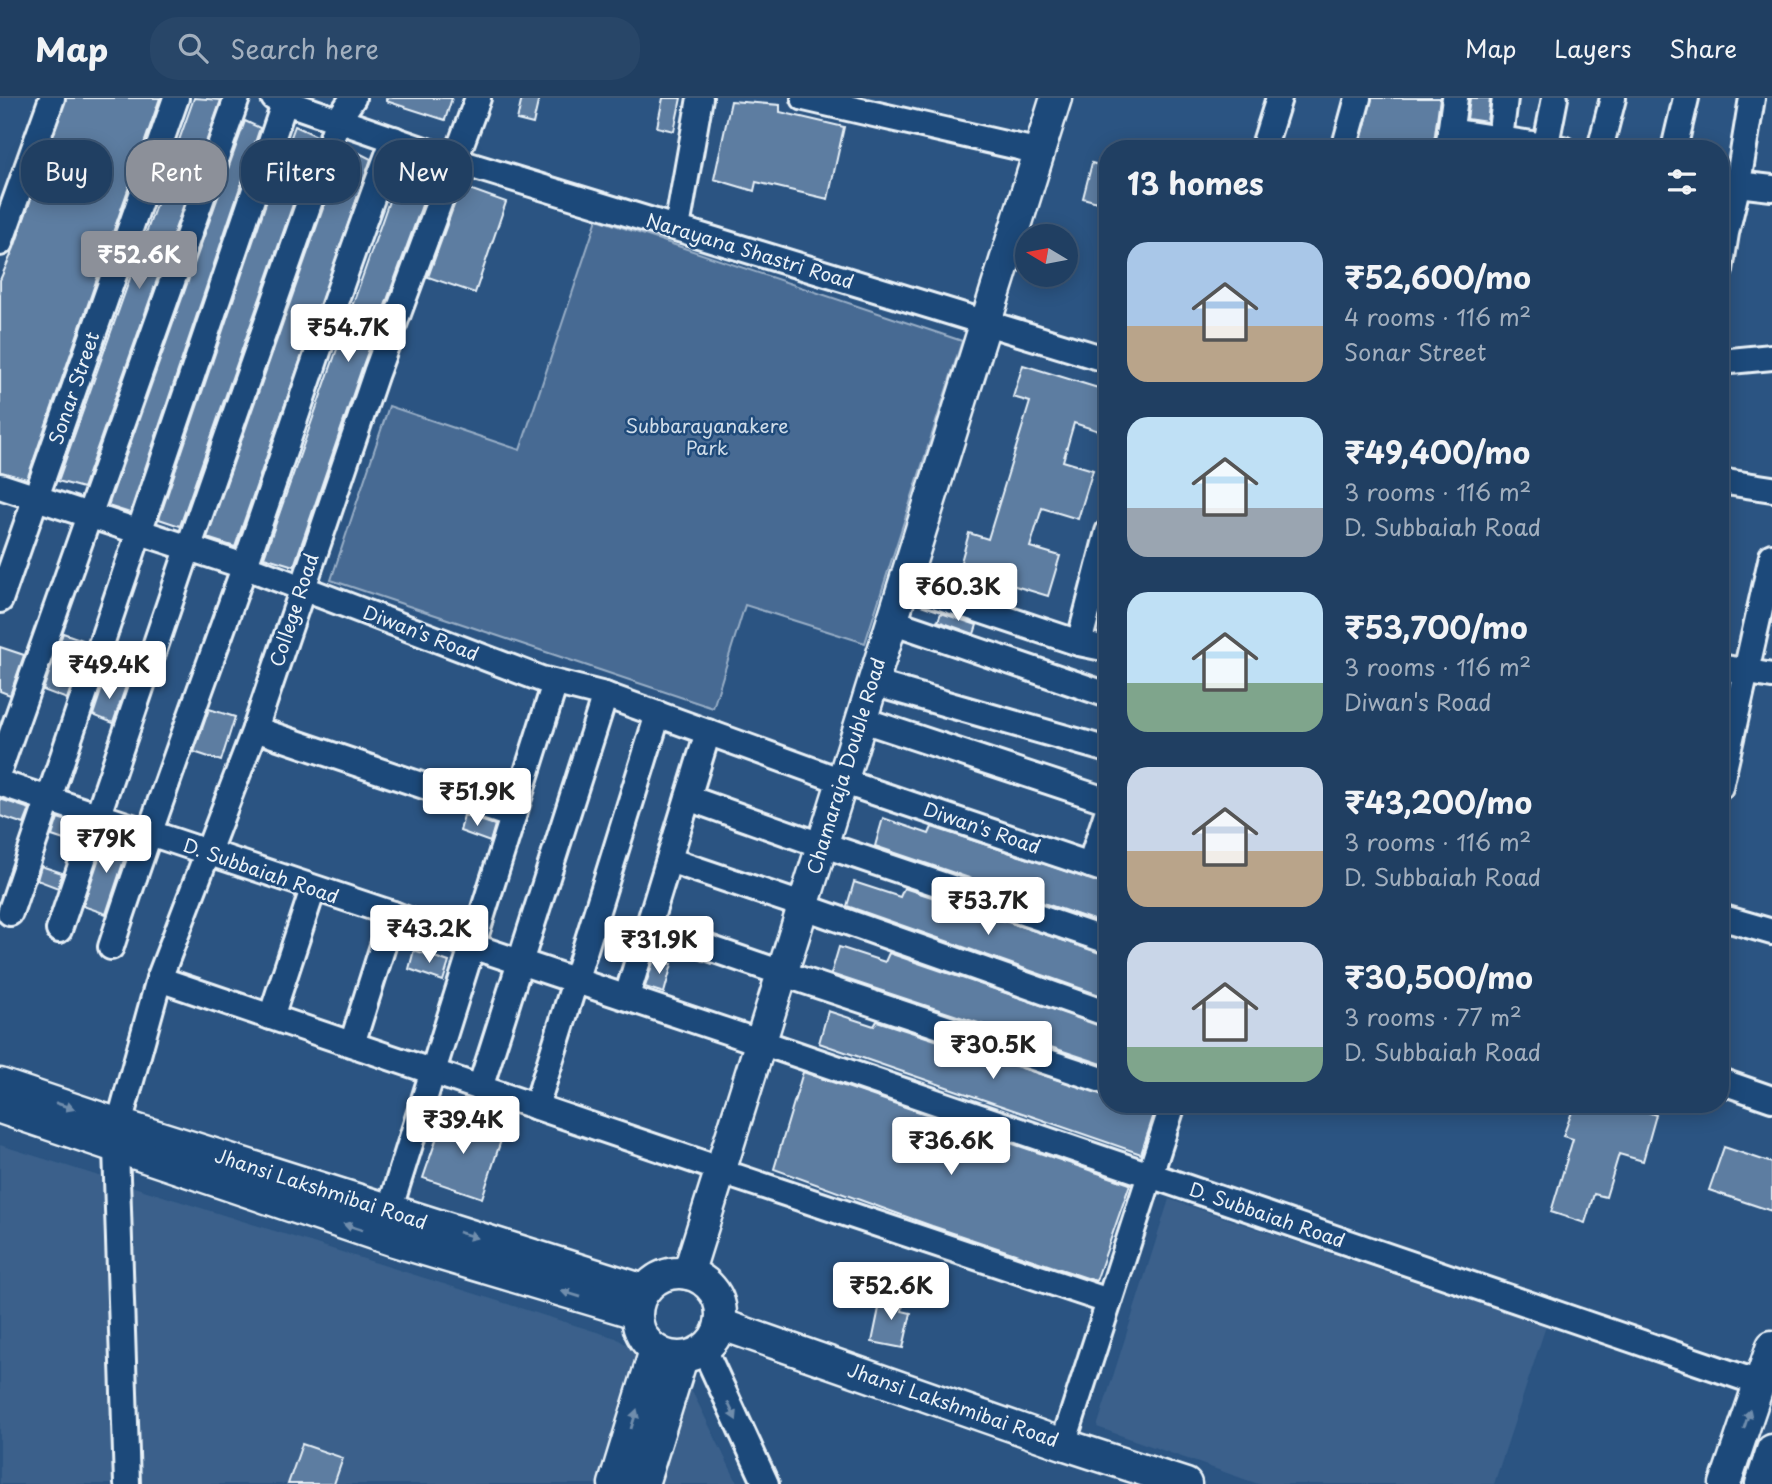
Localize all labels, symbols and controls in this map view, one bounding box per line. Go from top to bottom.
search box [150,17,640,80]
text: Map [35,23,108,73]
icon: search [174,29,212,67]
text: Search here [230,29,379,68]
text: Map [1465,30,1516,66]
text: Layers [1554,30,1631,66]
text: Share [1669,30,1737,66]
chip: Buy [21,140,112,203]
chip: Rent [126,140,227,203]
chip: Filters [241,140,360,203]
chip: New [374,140,472,203]
text: 13 homes [1127,160,1264,205]
icon: filters [1663,163,1701,201]
street label: Narayana Shastri Road [643,205,858,295]
north arrow [1015,224,1078,287]
map controls [1015,224,1078,287]
pin: ₹52.6K [82,232,196,291]
text: ₹52.6K [97,236,181,271]
text: ₹52,600/mo [1344,254,1531,299]
icon: home [1183,270,1267,354]
text: 4 rooms · 116 m² [1344,299,1531,334]
pin: ₹54.7K [291,304,405,364]
text: ₹54.7K [307,309,389,344]
street label: Sonar Street [41,327,106,448]
text: Sonar Street [1344,334,1486,369]
park label: Subbarayanakere Park [625,411,789,461]
text: ₹49,400/mo [1344,429,1530,474]
icon: home [1183,445,1267,529]
text: 3 rooms · 116 m² [1344,474,1531,509]
text: D. Subbaiah Road [1344,509,1541,544]
street label: College Road [262,549,325,670]
pin: ₹60.3K [901,564,1015,623]
text: ₹60.3K [915,568,1001,603]
street label: Diwan's Road [359,597,483,667]
text: ₹53,700/mo [1344,604,1528,649]
icon: home [1183,620,1267,704]
pin: ₹49.4K [52,642,166,701]
text: ₹49.4K [68,646,150,681]
text: 3 rooms · 116 m² [1344,649,1531,684]
street label: Chamaraja Double Road [799,654,891,877]
text: Diwan's Road [1344,684,1492,719]
pin: ₹51.9K [420,768,534,828]
text: ₹51.9K [439,773,515,808]
text: ₹43,200/mo [1344,779,1532,824]
street label: Diwan's Road [920,794,1045,860]
icon: home [1183,795,1267,879]
pin: ₹79K [65,816,147,875]
text: ₹79K [76,820,136,855]
text: 3 rooms · 116 m² [1344,824,1531,859]
street label: D. Subbaiah Road [180,830,343,910]
text: D. Subbaiah Road [1344,859,1541,894]
pin: ₹53.7K [931,878,1045,937]
text: ₹53.7K [948,882,1028,917]
pin: ₹43.2K [372,906,486,965]
text: ₹43.2K [386,910,472,945]
pin: ₹31.9K [602,916,716,976]
text: ₹31.9K [621,921,697,956]
text: ₹30,500/mo [1344,954,1533,999]
icon: home [1183,970,1267,1054]
text: 3 rooms · 77 m² [1344,999,1522,1034]
pin: ₹30.5K [936,1021,1050,1081]
text: ₹30.5K [950,1026,1036,1061]
text: D. Subbaiah Road [1344,1034,1541,1069]
pin: ₹39.4K [406,1096,520,1156]
one-way arrow [54,1101,75,1112]
text: ₹39.4K [422,1101,504,1136]
pin: ₹36.6K [894,1118,1008,1177]
text: ₹36.6K [908,1122,994,1157]
street label: Jhansi Lakshmibai Road [212,1140,431,1236]
street label: D. Subbaiah Road [1186,1174,1349,1254]
one-way arrow [343,1221,364,1232]
one-way arrow [457,1231,478,1241]
pin: ₹52.6K [834,1262,948,1322]
text: ₹52.6K [849,1267,933,1302]
one-way arrow [560,1288,581,1298]
street label: Jhansi Lakshmibai Road [844,1355,1063,1453]
one-way arrow [726,1401,738,1421]
one-way arrow [629,1408,639,1429]
one-way arrow [1742,1409,1753,1430]

